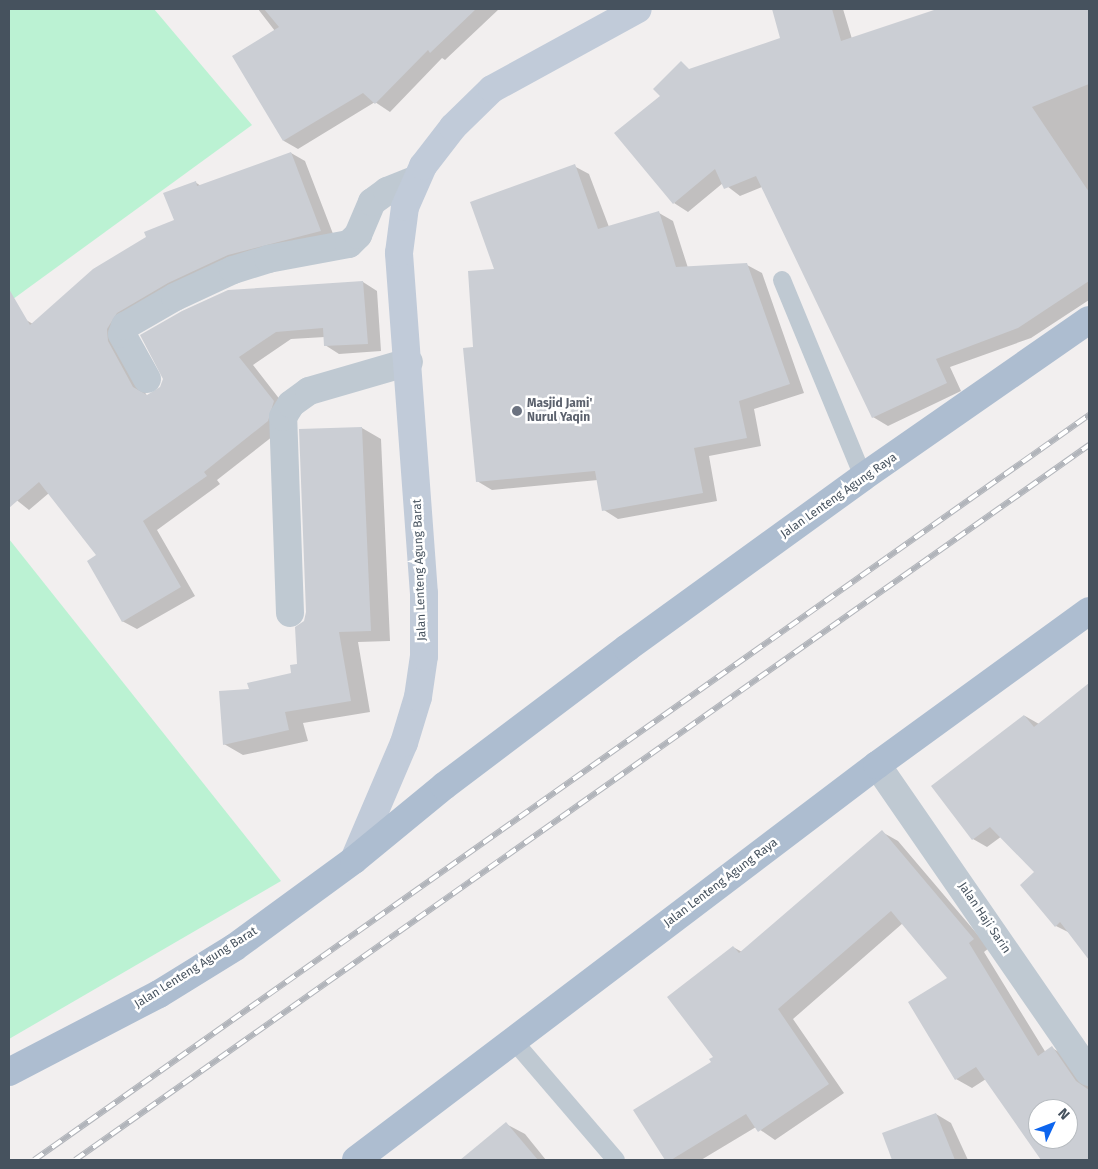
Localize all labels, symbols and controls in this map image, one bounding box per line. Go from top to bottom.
place label: Masjid Jami' Nurul Yaqin [527,397,592,425]
marker: Masjid Jami' Nurul Yaqin [511,405,523,417]
street label: Jalan Lenteng Agung Raya [778,450,900,542]
street label: Jalan Lenteng Agung Barat [410,499,430,641]
street label: Jalan Lenteng Agung Raya [661,835,781,931]
street label: Jalan Haji Sarin [955,880,1013,956]
street label: Jalan Lenteng Agung Barat [132,924,260,1012]
north arrow [1028,1099,1078,1149]
text: N [1054,1105,1073,1123]

